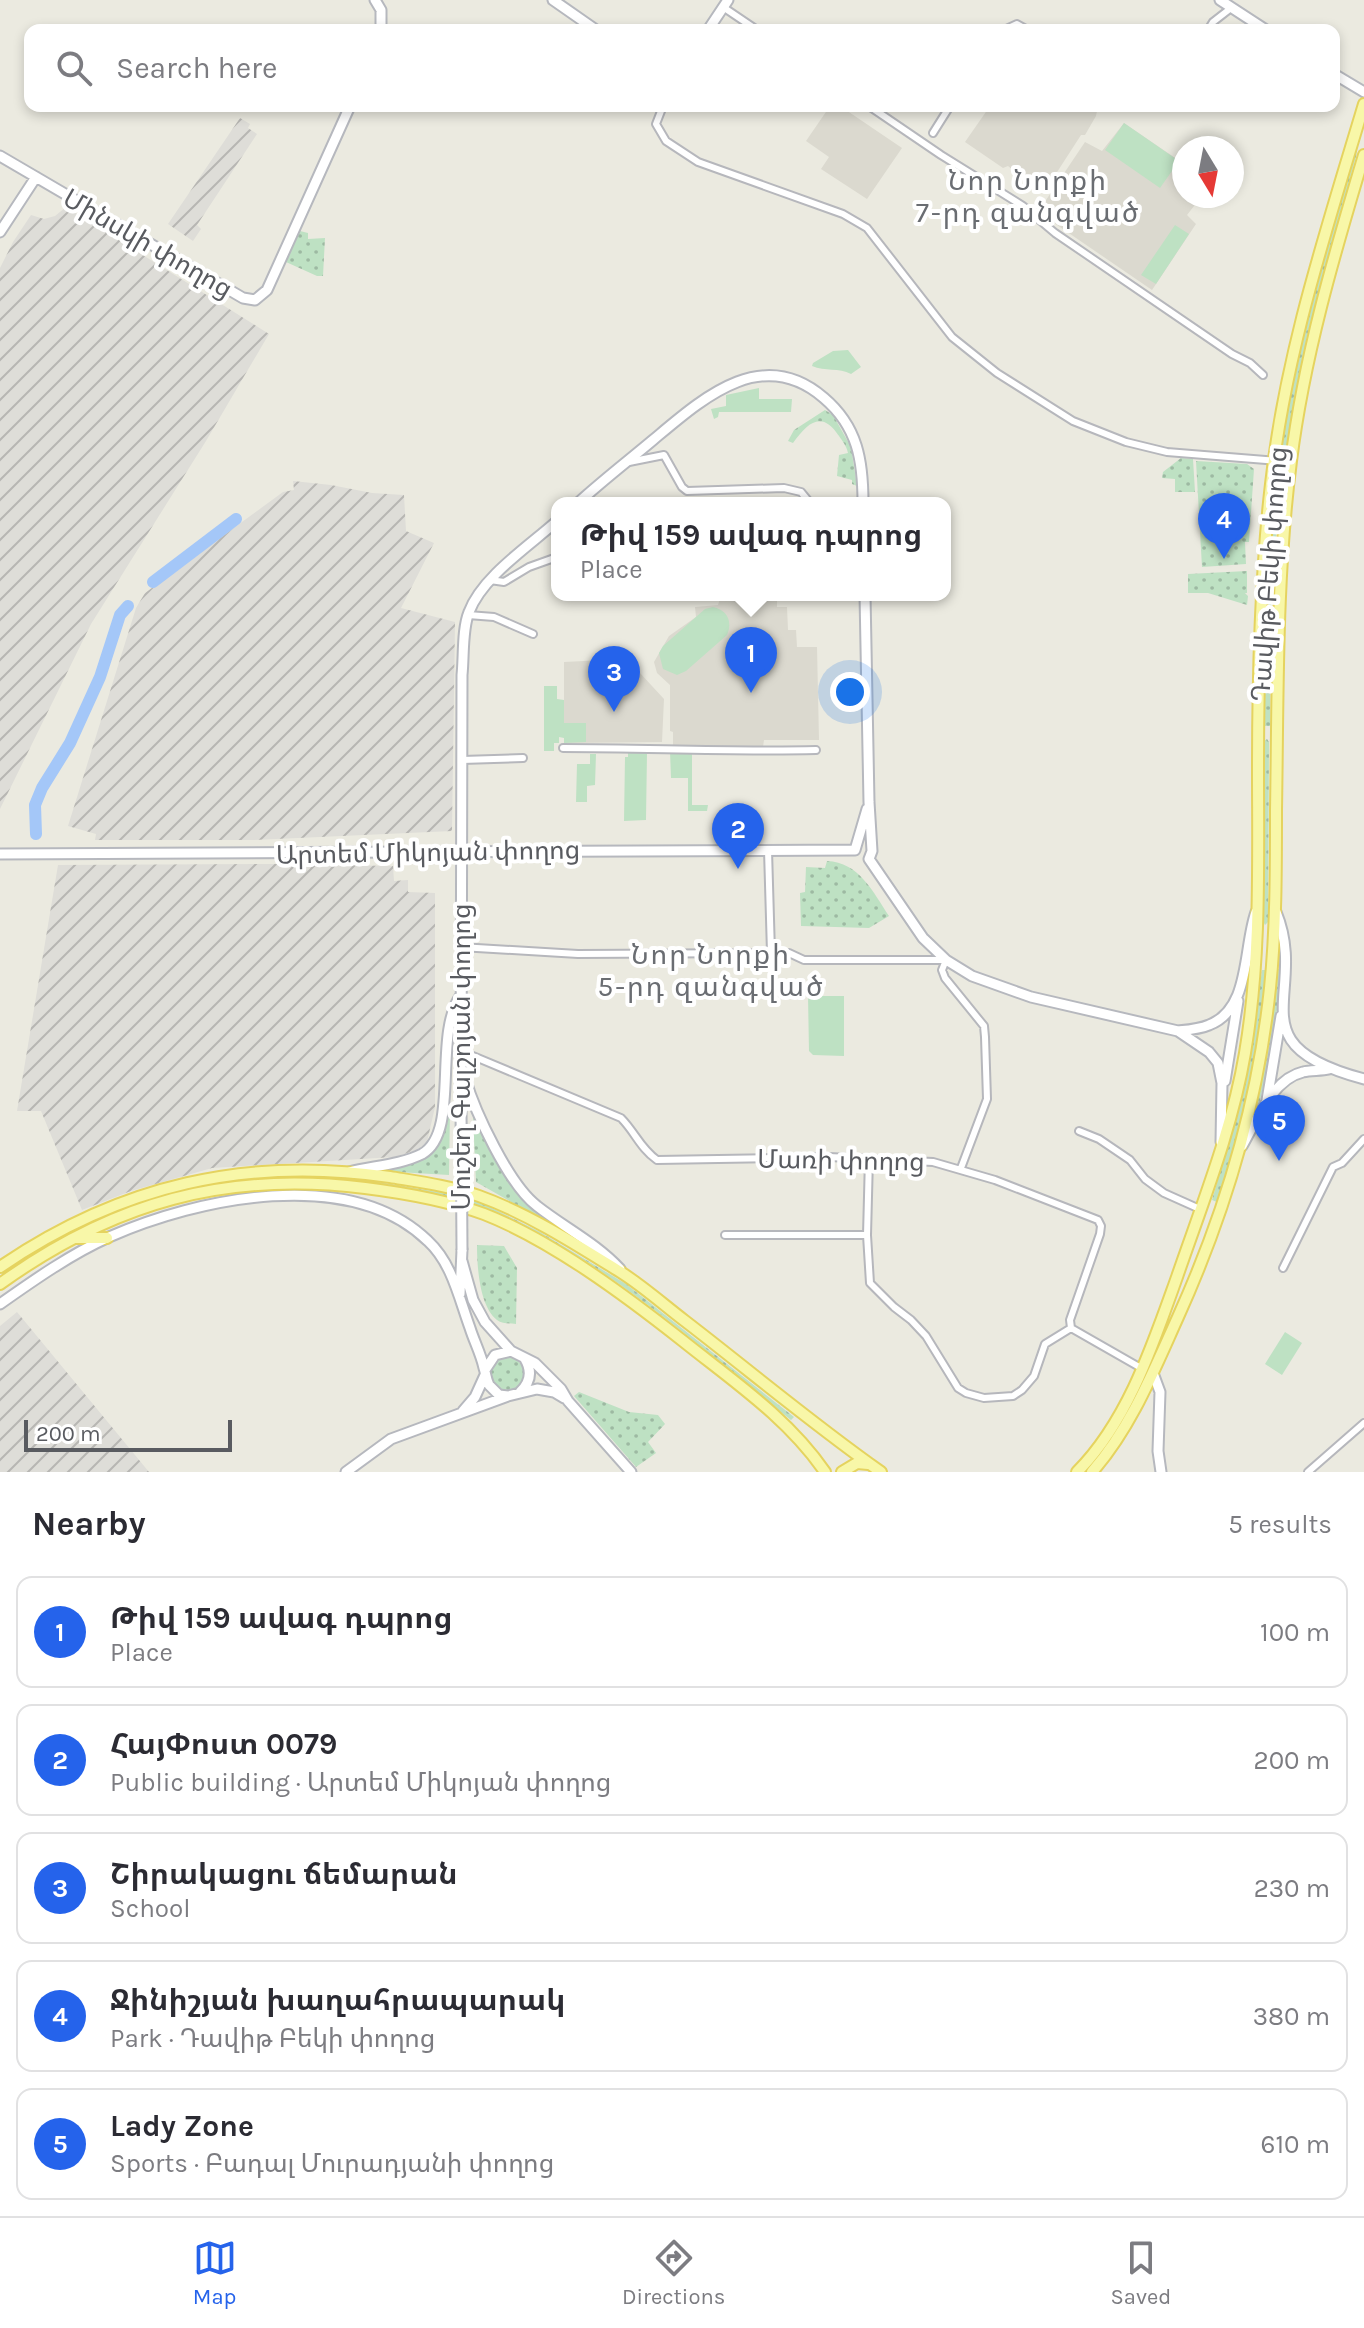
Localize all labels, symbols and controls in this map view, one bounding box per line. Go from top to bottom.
search box [24,24,1340,112]
icon: search [52,46,96,90]
text: Search here [116,50,277,86]
north arrow [1172,136,1244,208]
district label: Նոր Նորքի 7-րդ զանգված [916,164,1140,229]
street label: Մինսկի փողոց [58,182,238,304]
street label: Դավիթ Բեկի փողոց [1245,445,1294,703]
pin: 4 [1198,493,1250,559]
popup [551,497,951,601]
text: Թիվ 159 ավագ դպրոց [580,517,922,553]
text: Place [580,554,643,585]
pin: 1 [725,627,777,693]
pin: 3 [588,646,640,712]
your location [830,672,870,712]
pin: 2 [712,803,764,869]
street label: Արտեմ Միկոյան փողոց [276,834,580,871]
street label: Մուշեղ Գալշոյան փողոց [446,903,477,1211]
district label: Նոր Նորքի 5-րդ զանգված [597,938,825,1003]
pin: 5 [1253,1095,1305,1161]
street label: Մառի փողոց [757,1144,925,1177]
scale bar [24,1416,232,1452]
text: 200 m [36,1421,101,1447]
text: Nearby [32,1504,146,1544]
text: 5 results [1228,1509,1332,1540]
text: Թիվ 159 ավագ դպրոց [110,1600,453,1636]
text: 1 [55,1617,65,1648]
text: 100 m [1260,1617,1330,1648]
text: Place [110,1637,173,1668]
text: ՀայՓոստ 0079 [110,1726,337,1762]
text: 2 [52,1745,68,1776]
text: 200 m [1254,1745,1330,1776]
text: Public building · Արտեմ Միկոյան փողոց [110,1767,611,1798]
text: Շիրակացու ճեմարան [110,1856,458,1892]
text: 3 [52,1873,68,1904]
text: 230 m [1254,1873,1330,1904]
text: School [110,1893,191,1924]
text: Ջինիշյան խաղահրապարակ [110,1982,565,2018]
text: 4 [52,2001,68,2032]
text: 380 m [1253,2001,1330,2032]
text: Park · Դավիթ Բեկի փողոց [110,2023,435,2054]
text: Lady Zone [110,2108,254,2144]
text: 5 [52,2129,68,2160]
text: 610 m [1261,2129,1330,2160]
text: Sports · Բադալ Մուրադյանի փողոց [110,2148,554,2179]
tab: Map [193,2236,237,2310]
tab: Directions [622,2236,725,2310]
tab: Saved [1111,2236,1171,2310]

